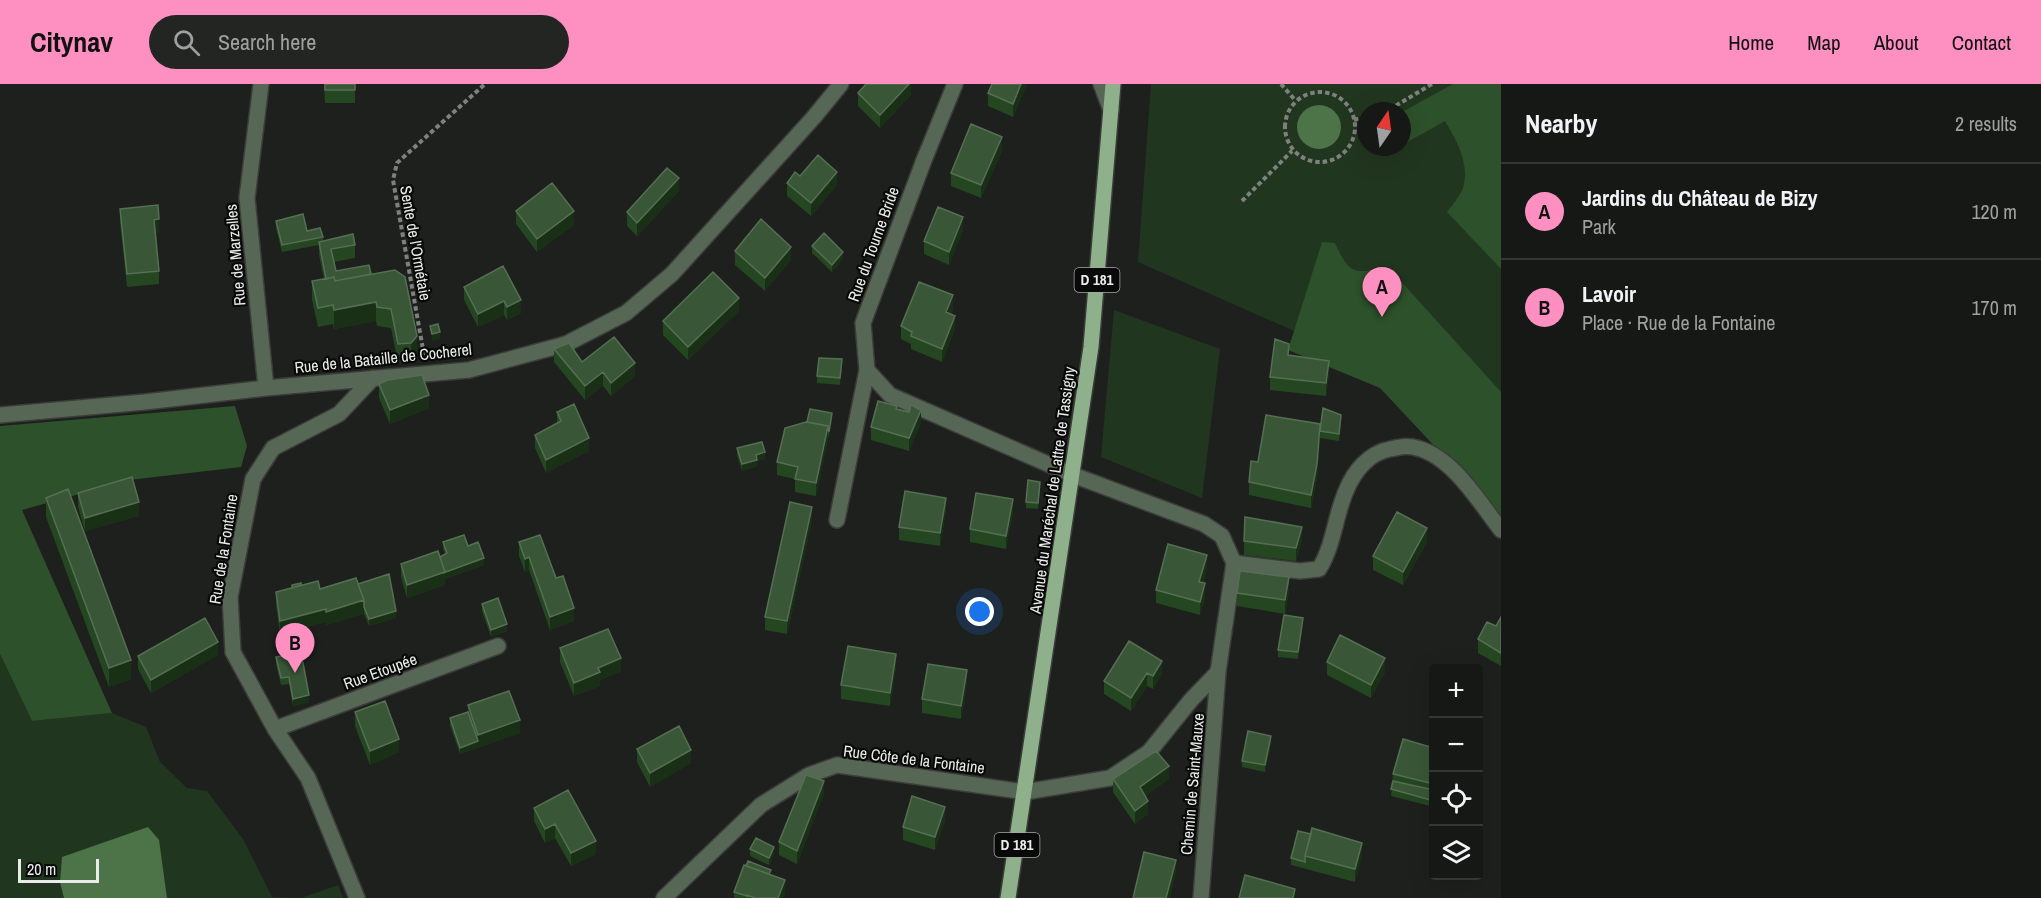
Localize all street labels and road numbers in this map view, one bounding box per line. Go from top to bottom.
street label: Rue du Tourne Bride [842,183,904,305]
street label: Sente de l'Ormétaie [395,184,437,302]
street label: Rue de Marzelles [220,203,250,307]
road number: D 181 [1074,268,1120,292]
street label: Rue de la Bataille de Cocherel [293,338,473,378]
street label: Avenue du Maréchal de Lattre de Tassigny [1024,365,1080,616]
street label: Rue de la Fontaine [203,492,243,606]
street label: Rue Etoupée [340,648,420,694]
street label: Chemin de Saint-Mauxe [1175,712,1209,856]
street label: Rue Côte de la Fontaine [842,739,986,779]
road number: D 181 [994,833,1040,857]

